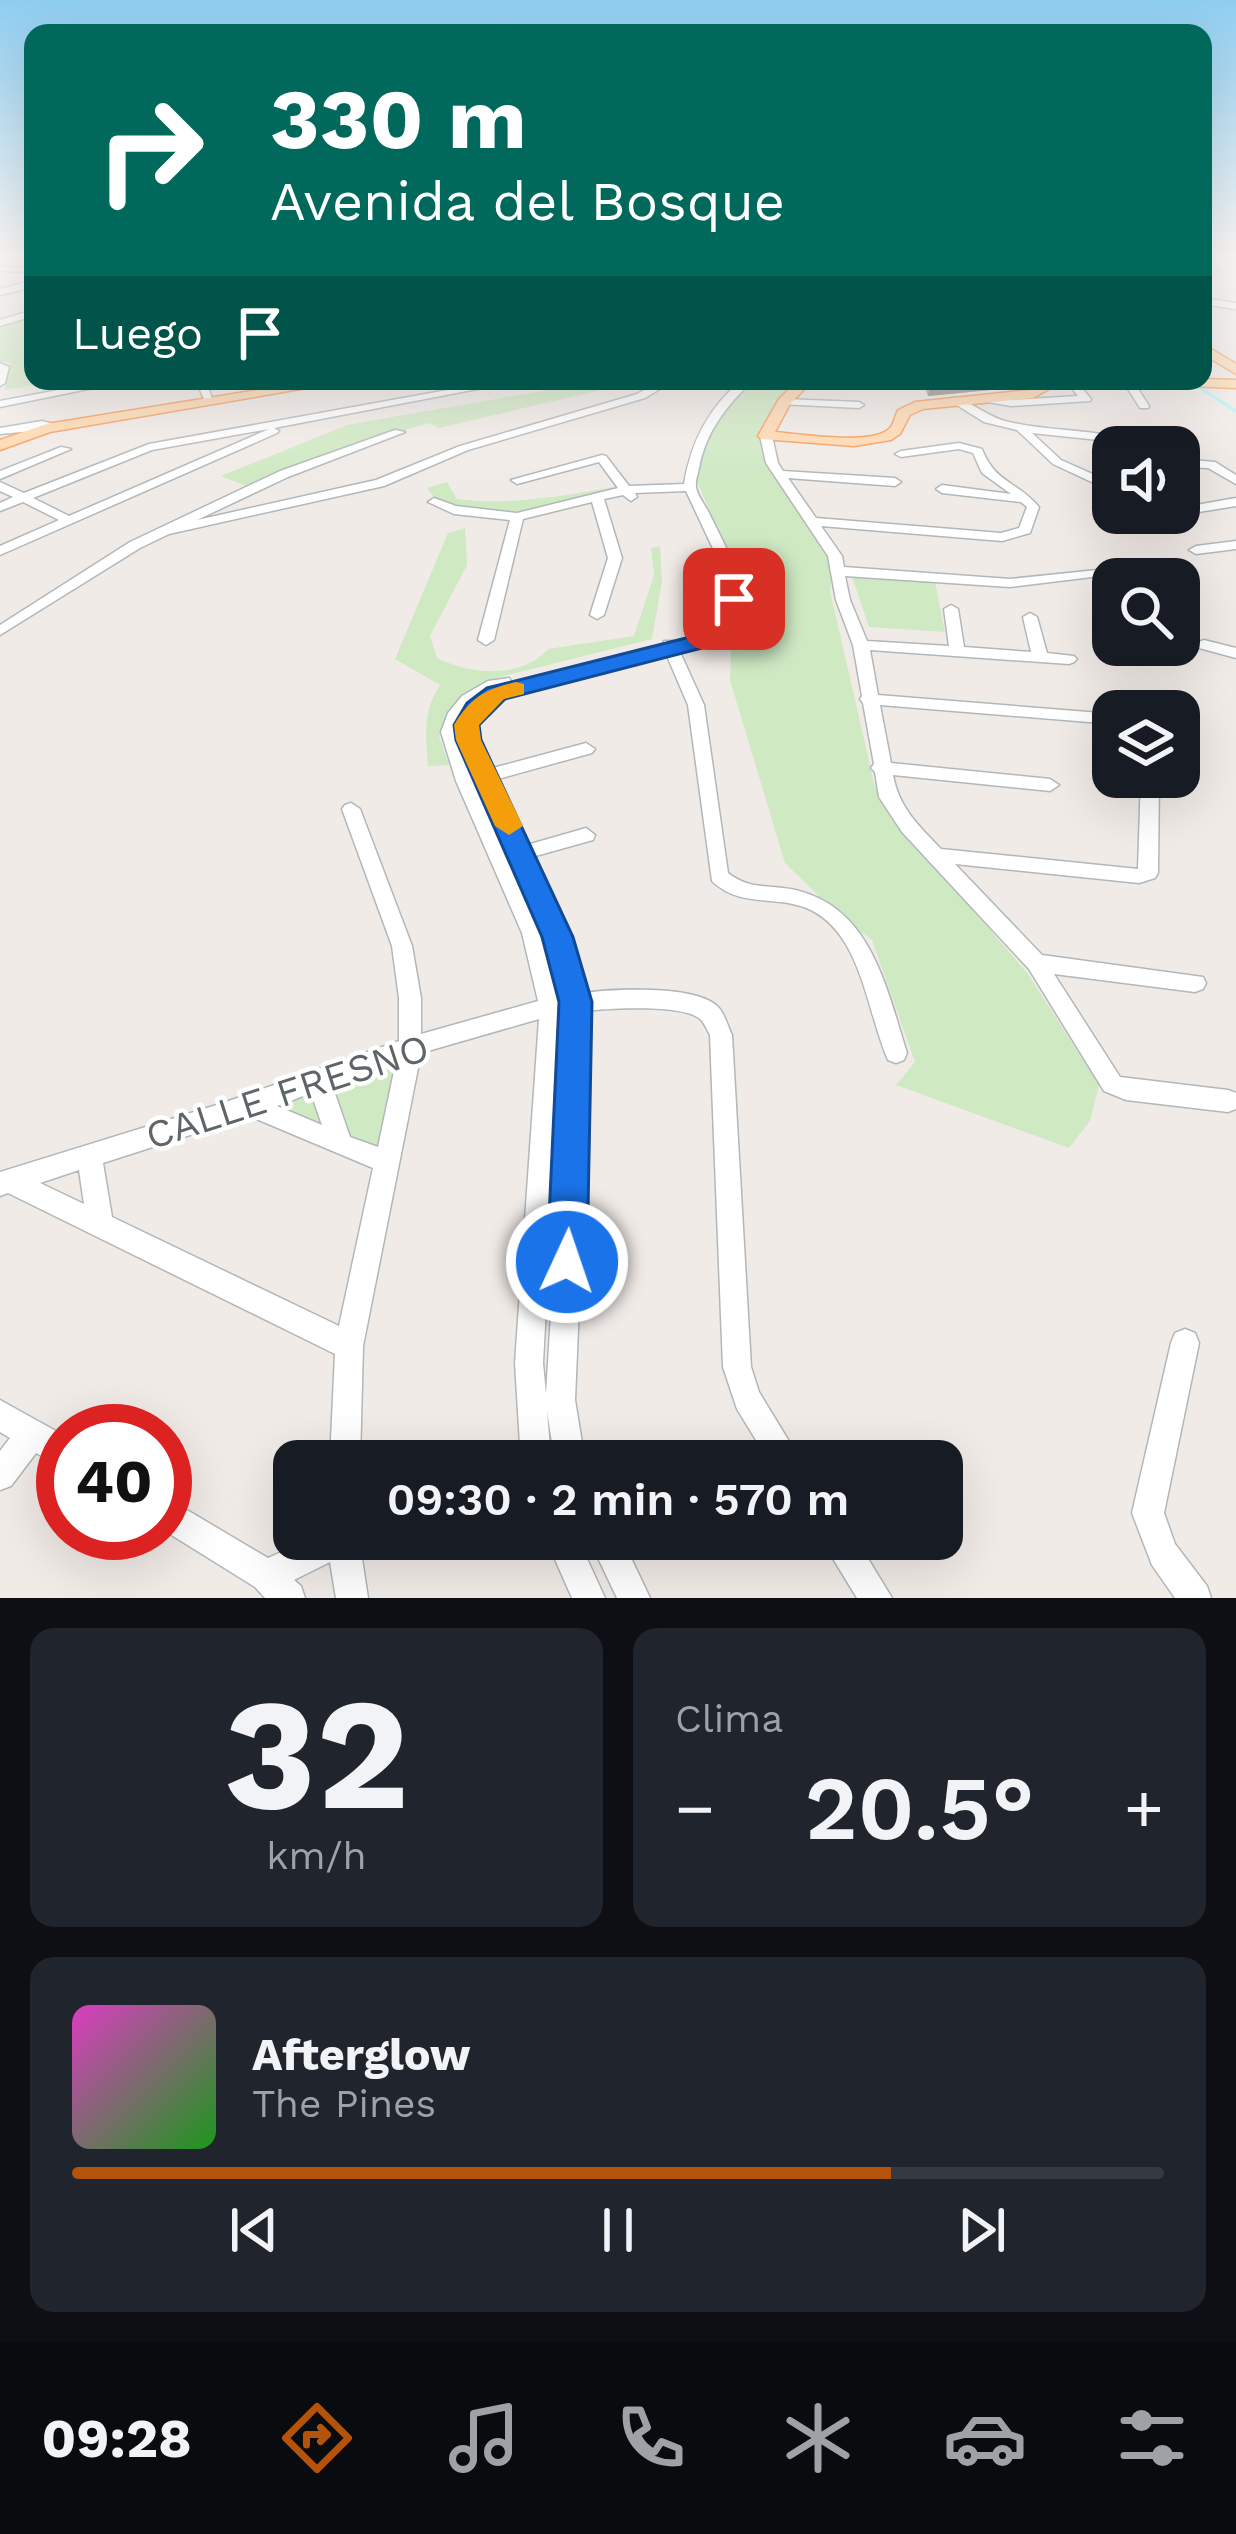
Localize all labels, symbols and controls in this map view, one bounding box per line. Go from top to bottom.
text: 330 m [270,70,527,168]
icon: right [72,72,228,228]
text: Avenida del Bosque [270,170,785,233]
icon: arrive [227,300,293,366]
text: Luego [72,307,203,360]
map controls [1092,426,1200,798]
button: sound [1092,426,1200,534]
pin [683,548,785,650]
button: search [1092,558,1200,666]
icon: arrive [701,566,767,632]
button: layers [1092,690,1200,798]
street label: CALLE FRESNO [140,1025,434,1158]
position arrow [504,1199,630,1325]
speed limit sign: 40 [36,1404,192,1560]
text: 09:30 · 2 min · 570 m [387,1473,849,1526]
text: 32 [224,1663,409,1846]
text: Clima [675,1696,783,1741]
text: 20.5° [804,1755,1035,1861]
text: − [675,1770,715,1847]
text: + [1124,1770,1164,1847]
text: km/h [266,1833,367,1878]
text: Afterglow [252,2028,471,2081]
text: The Pines [252,2081,436,2126]
icon: previous [221,2197,287,2263]
icon: pause [585,2197,651,2263]
icon: next [949,2197,1015,2263]
icon: directions [275,2396,359,2480]
icon: music [442,2396,526,2480]
icon: phone [609,2396,693,2480]
icon: climate [776,2396,860,2480]
icon: car [943,2396,1027,2480]
icon: filters [1110,2396,1194,2480]
text: 09:28 [42,2407,192,2470]

